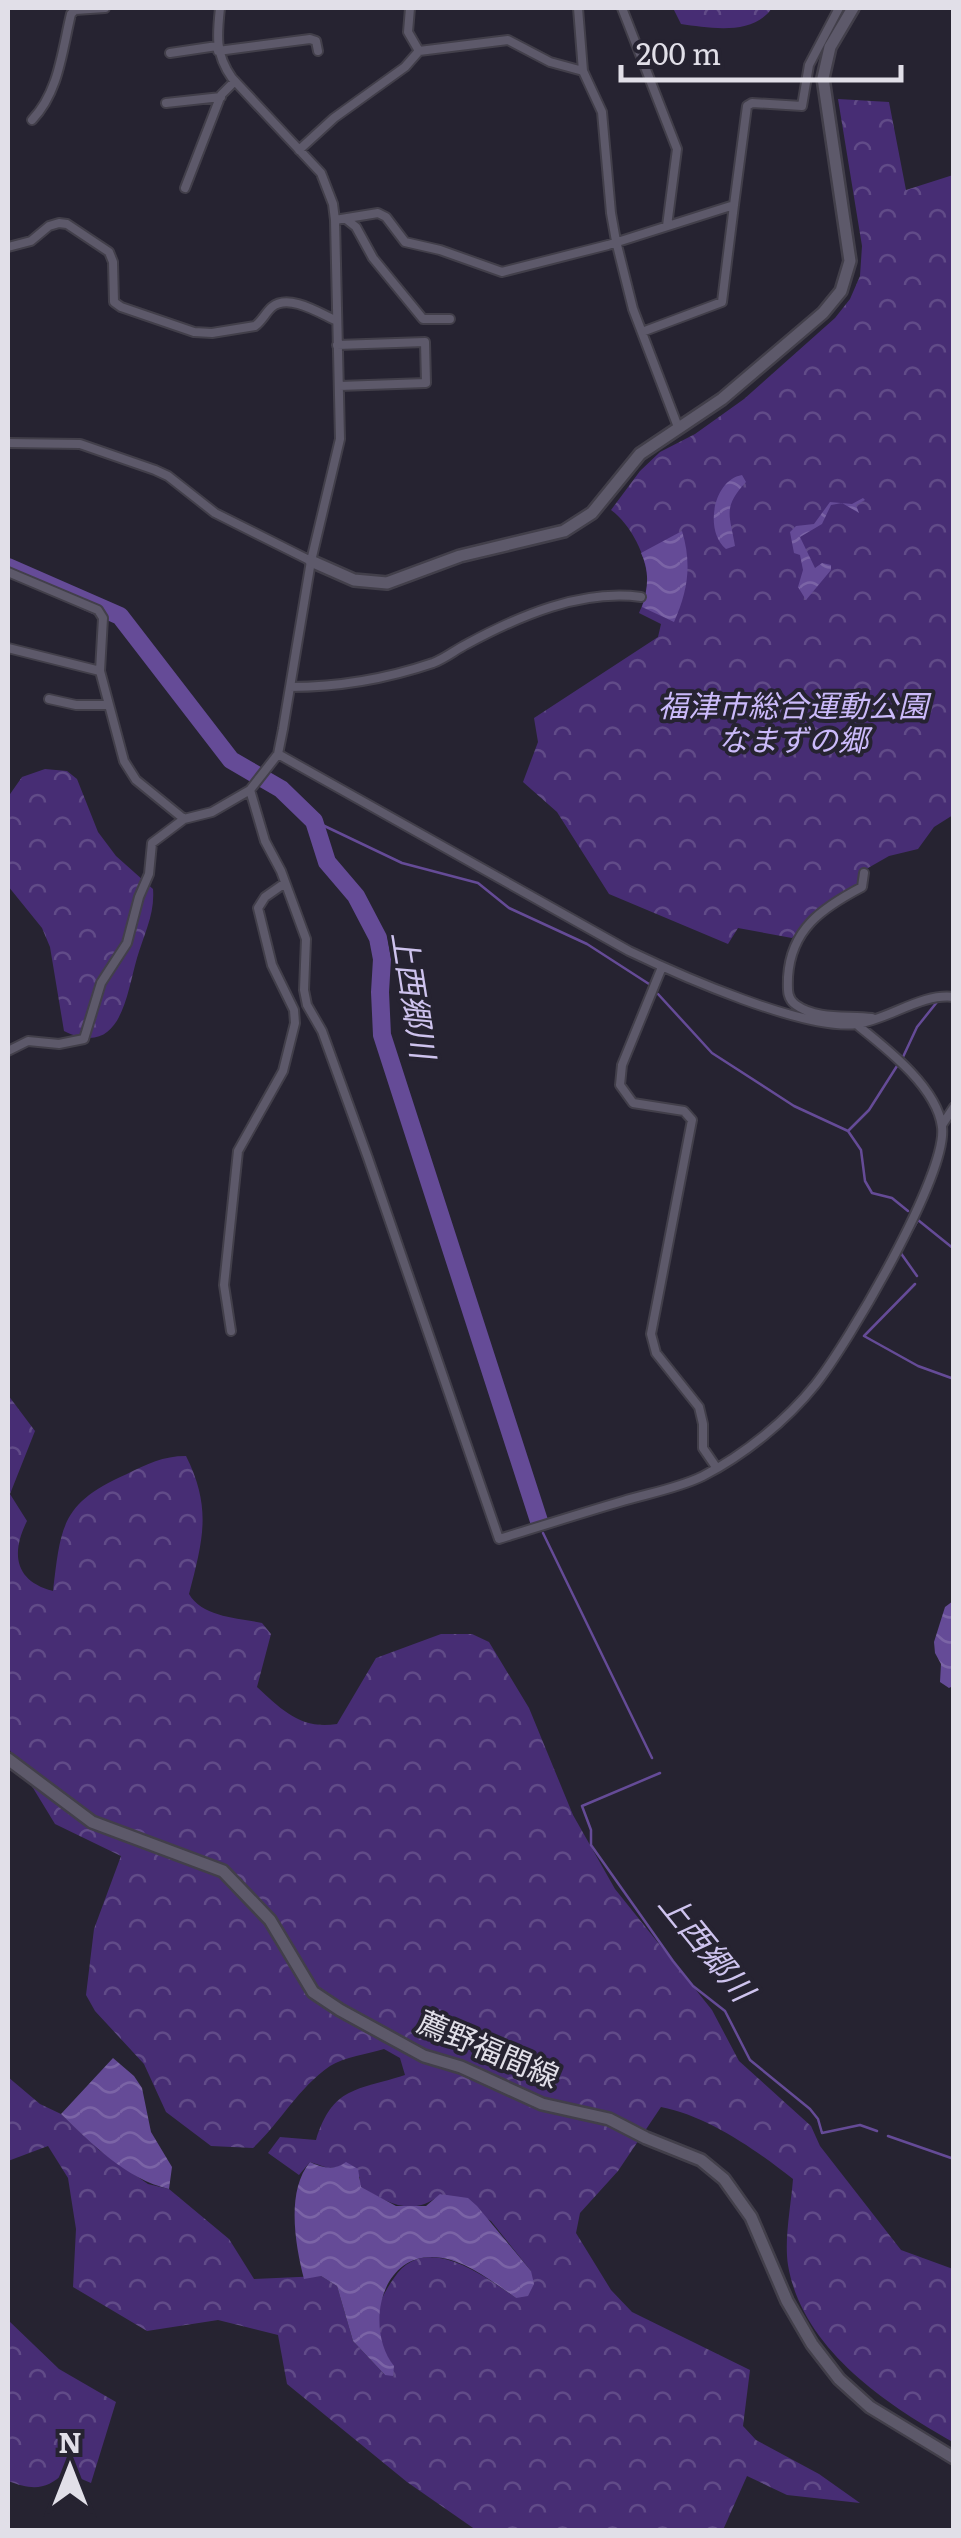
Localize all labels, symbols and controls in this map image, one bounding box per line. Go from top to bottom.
scale bar [621,20,901,82]
text: 200 m [636,30,721,74]
park label: 福津市総合運動公園 なまずの郷 [658,682,932,760]
water label: 上西郷川 [382,928,450,1064]
water label: 上西郷川 [649,1880,769,2012]
street label: 薦野福間線 [412,1998,567,2097]
north arrow [20,2418,120,2518]
text: N [58,2420,82,2462]

